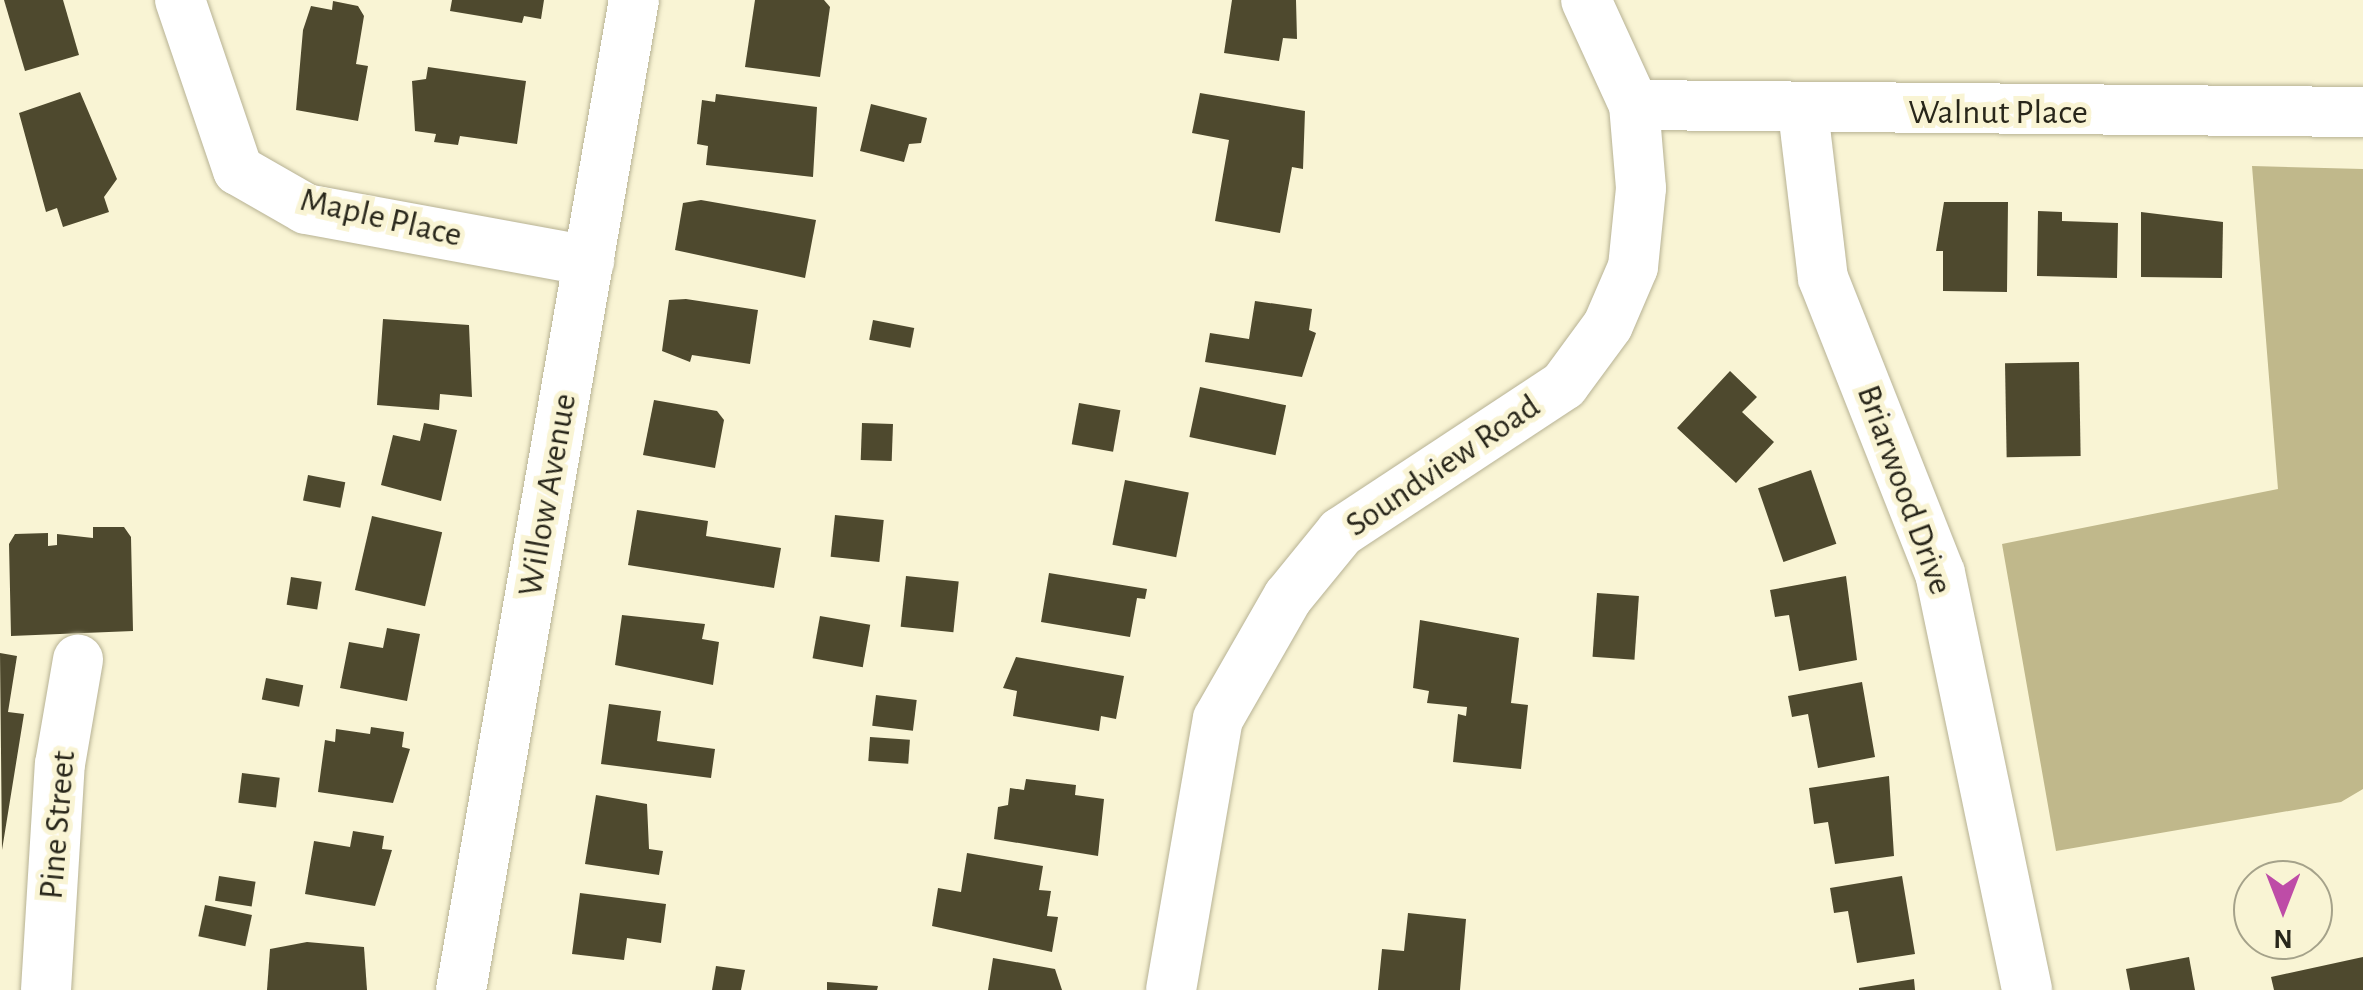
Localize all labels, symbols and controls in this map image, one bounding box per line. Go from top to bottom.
street label: Walnut Place [1908,92,2088,134]
street label: Maple Place [296,179,466,257]
street label: Briarwood Drive [1847,379,1961,601]
street label: Soundview Road [1338,386,1548,546]
street label: Willow Avenue [510,390,586,600]
street label: Pine Street [31,749,85,901]
north arrow [2233,860,2333,960]
text: N [2273,924,2293,952]

